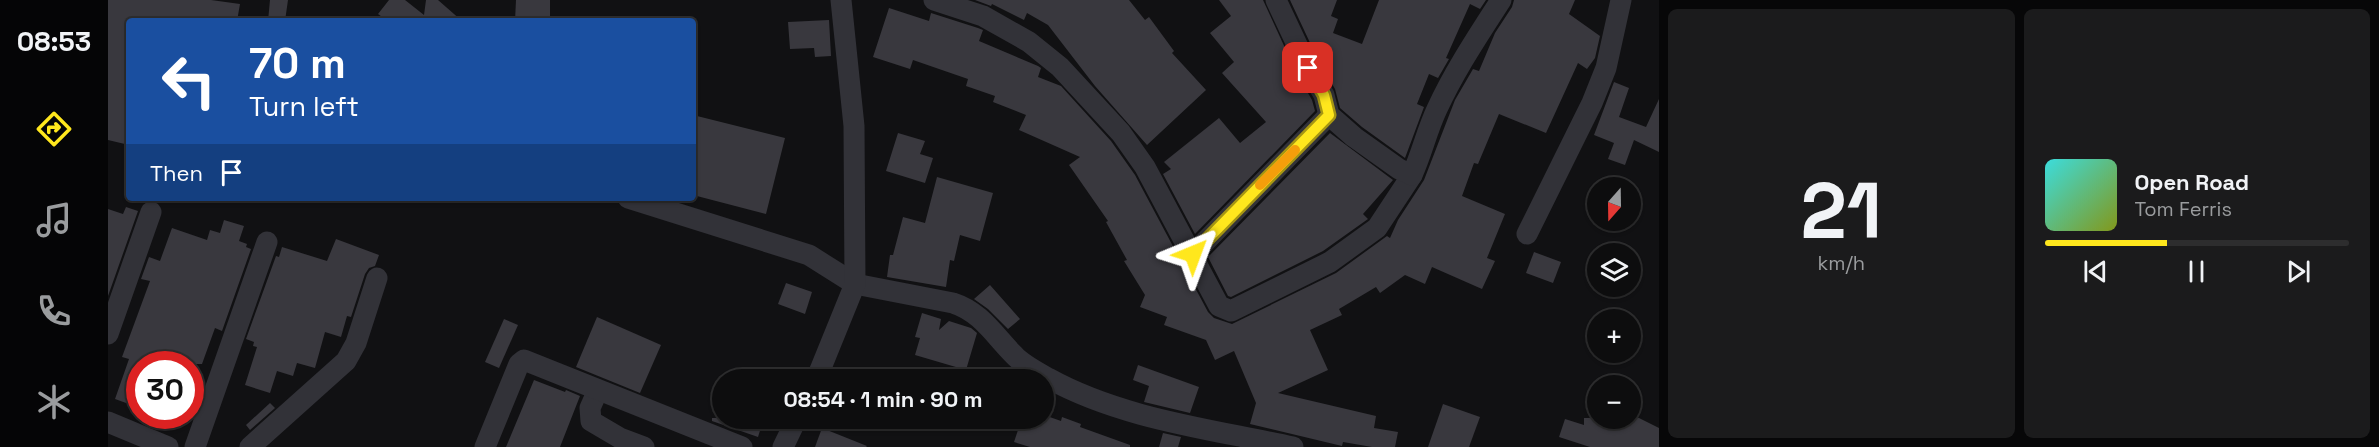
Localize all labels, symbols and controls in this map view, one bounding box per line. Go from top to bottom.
text: 08:53 [17,24,91,59]
text: 70 m [249,37,346,90]
icon: left [150,42,228,120]
pin [1282,42,1333,93]
icon: arrive [1291,51,1324,84]
text: Turn left [249,89,359,124]
icon: directions [33,108,75,150]
icon: arrive [215,156,248,189]
text: Then [150,159,203,187]
text: 21 [1800,161,1882,261]
text: Open Road [2135,168,2249,196]
north arrow [1587,177,1641,231]
map controls [1587,177,1641,429]
text: Tom Ferris [2135,196,2232,222]
icon: music [33,199,75,241]
position arrow [1161,222,1225,286]
button: layers [1587,243,1641,297]
text: km/h [1817,250,1865,276]
icon: previous [2079,255,2112,288]
icon: pause [2180,255,2213,288]
icon: next [2282,255,2315,288]
icon: phone [33,290,75,332]
button: + [1587,309,1641,363]
speed limit sign: 30 [126,351,204,429]
button: − [1587,375,1641,429]
icon: climate [33,381,75,423]
text: 08:54 · 1 min · 90 m [783,385,983,413]

